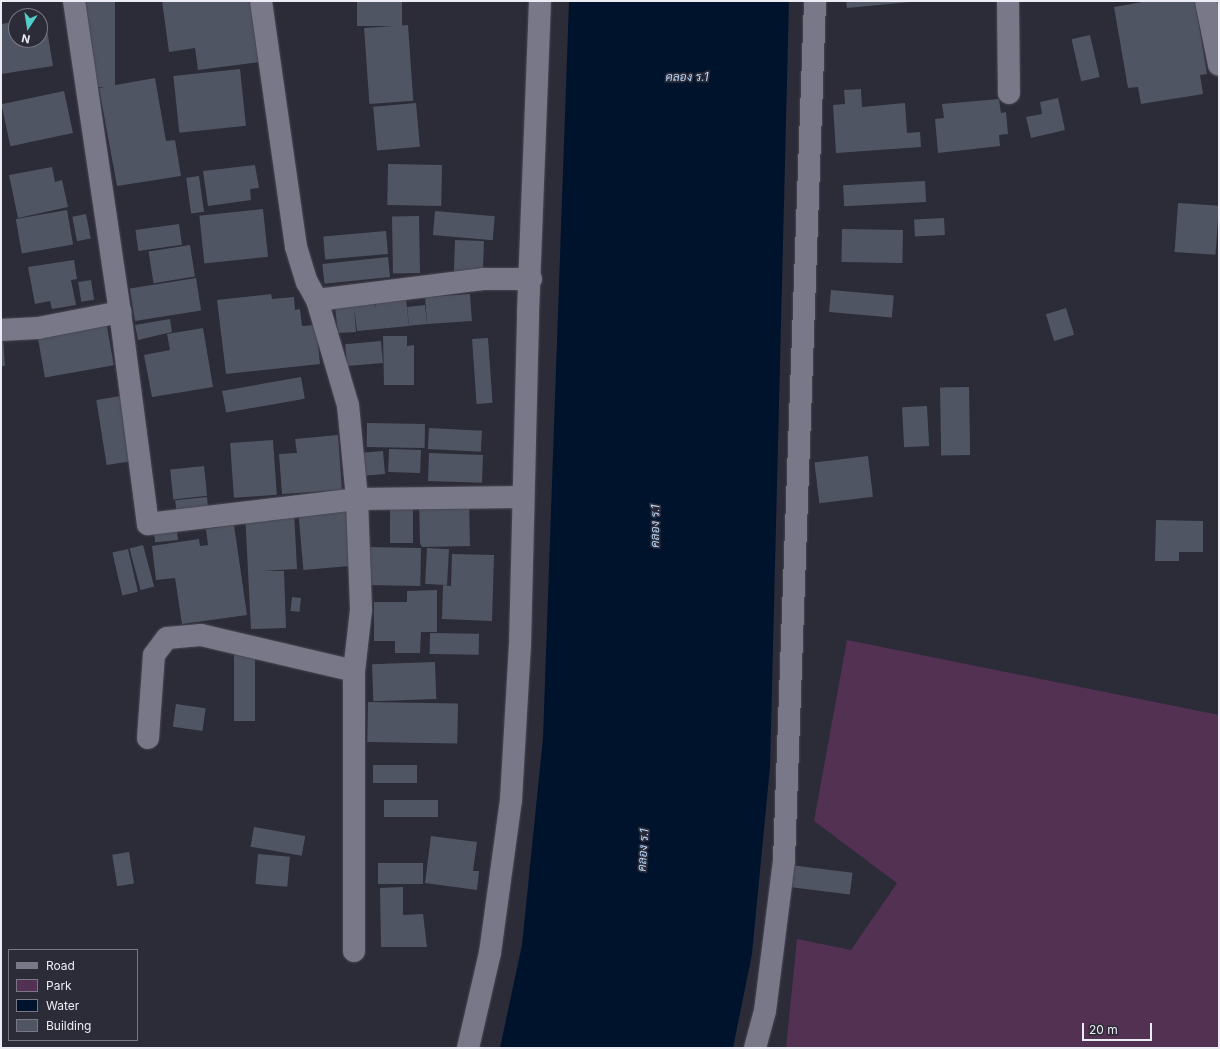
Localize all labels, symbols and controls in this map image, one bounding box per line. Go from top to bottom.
north arrow [8,8,48,48]
text: N [20,31,31,46]
water label: คลอง ร.1 [665,70,709,84]
water label: คลอง ร.1 [647,504,663,548]
water label: คลอง ร.1 [634,828,652,872]
legend [8,949,138,1041]
text: Road [46,958,75,973]
text: Park [46,978,72,993]
text: Water [46,998,79,1013]
scale bar [1084,1015,1154,1041]
text: Building [46,1018,91,1033]
text: 20 m [1089,1022,1118,1037]

